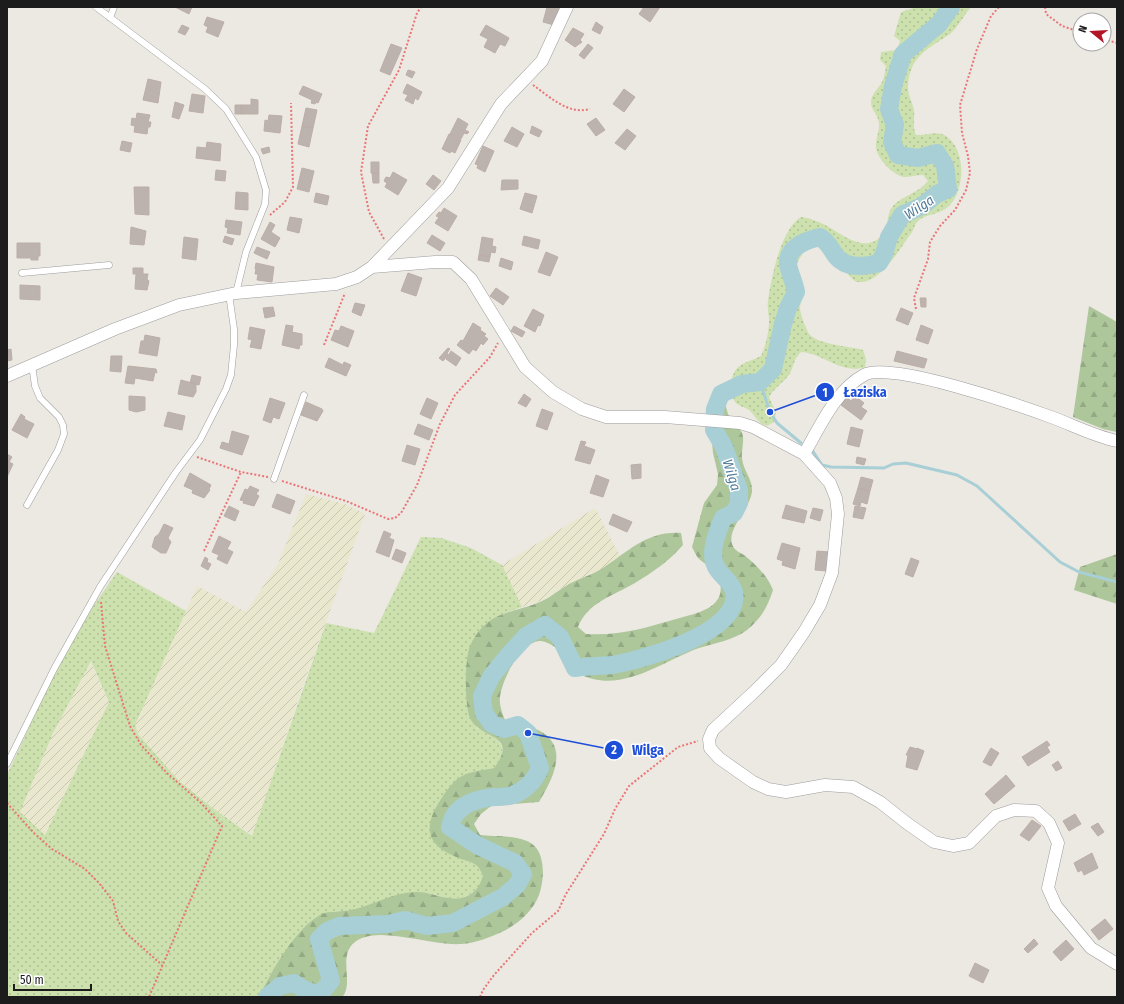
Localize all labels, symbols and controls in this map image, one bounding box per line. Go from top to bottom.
north arrow [1072,12,1112,52]
text: N [1076,24,1090,34]
water label: Wilga [901,192,937,223]
callout: Łaziska [815,379,895,405]
text: Łaziska [843,384,887,401]
text: 1 [822,386,828,400]
water label: Wilga [719,457,744,493]
callout: Wilga [604,737,672,763]
text: Wilga [632,742,664,759]
text: 2 [610,743,617,757]
scale bar [14,966,91,992]
text: 50 m [20,973,44,987]

